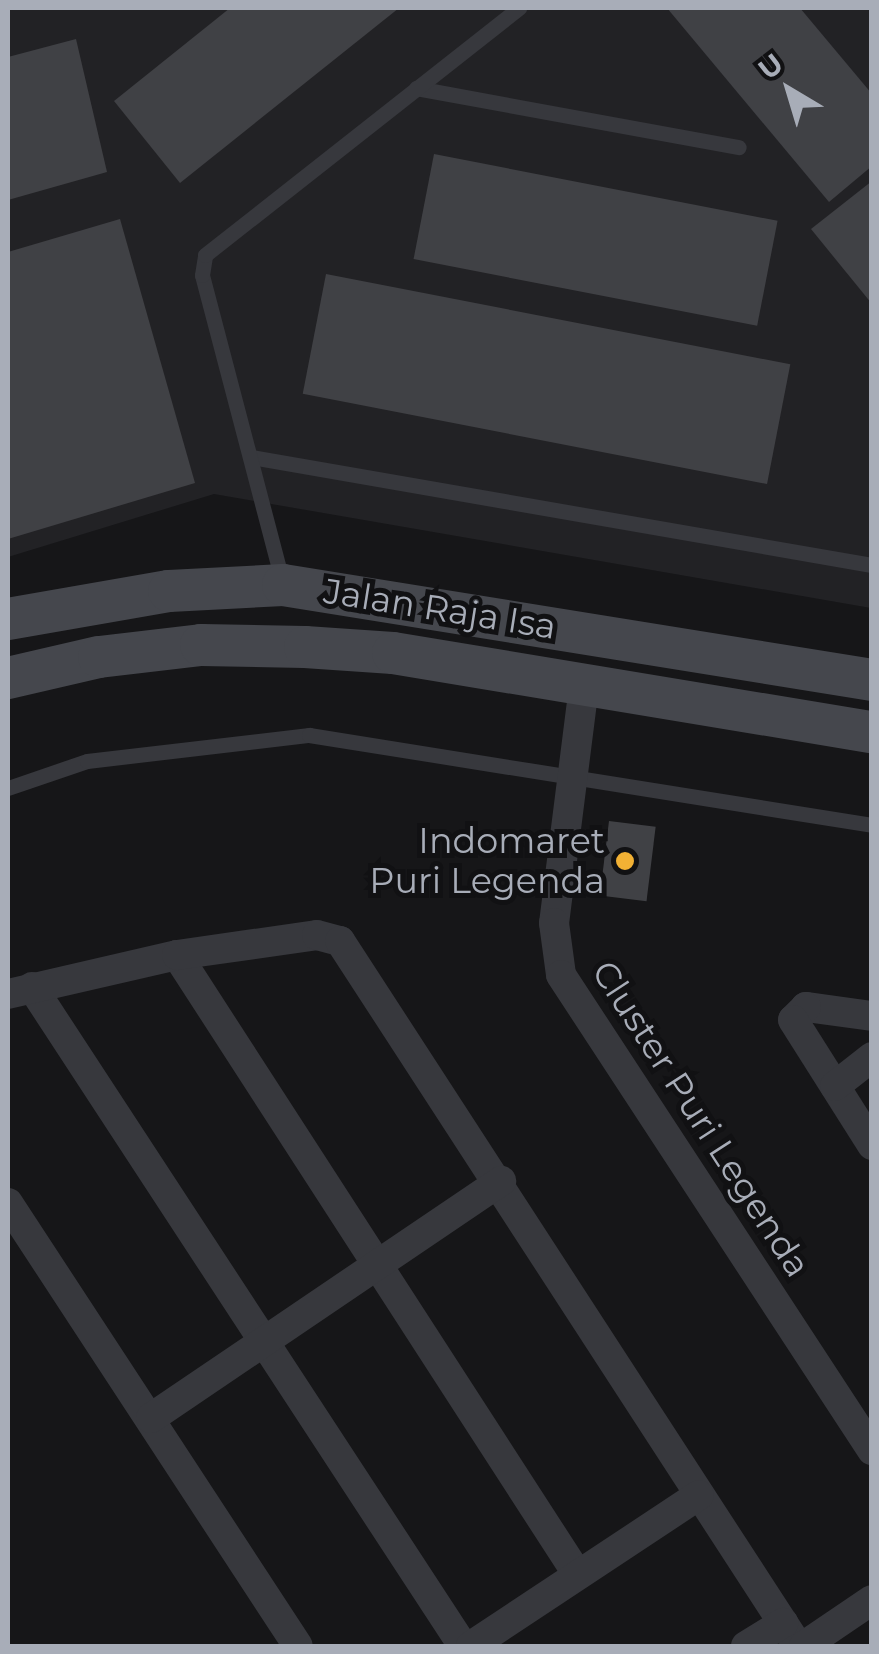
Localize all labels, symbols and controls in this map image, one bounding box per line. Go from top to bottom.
north arrow [739,40,839,140]
text: U [751,46,790,87]
street label: Jalan Raja Isa [321,570,559,648]
place label: Indomaret Puri Legenda [369,820,605,902]
marker: Indomaret Puri Legenda [614,850,636,872]
street label: Cluster Puri Legenda [583,953,819,1285]

